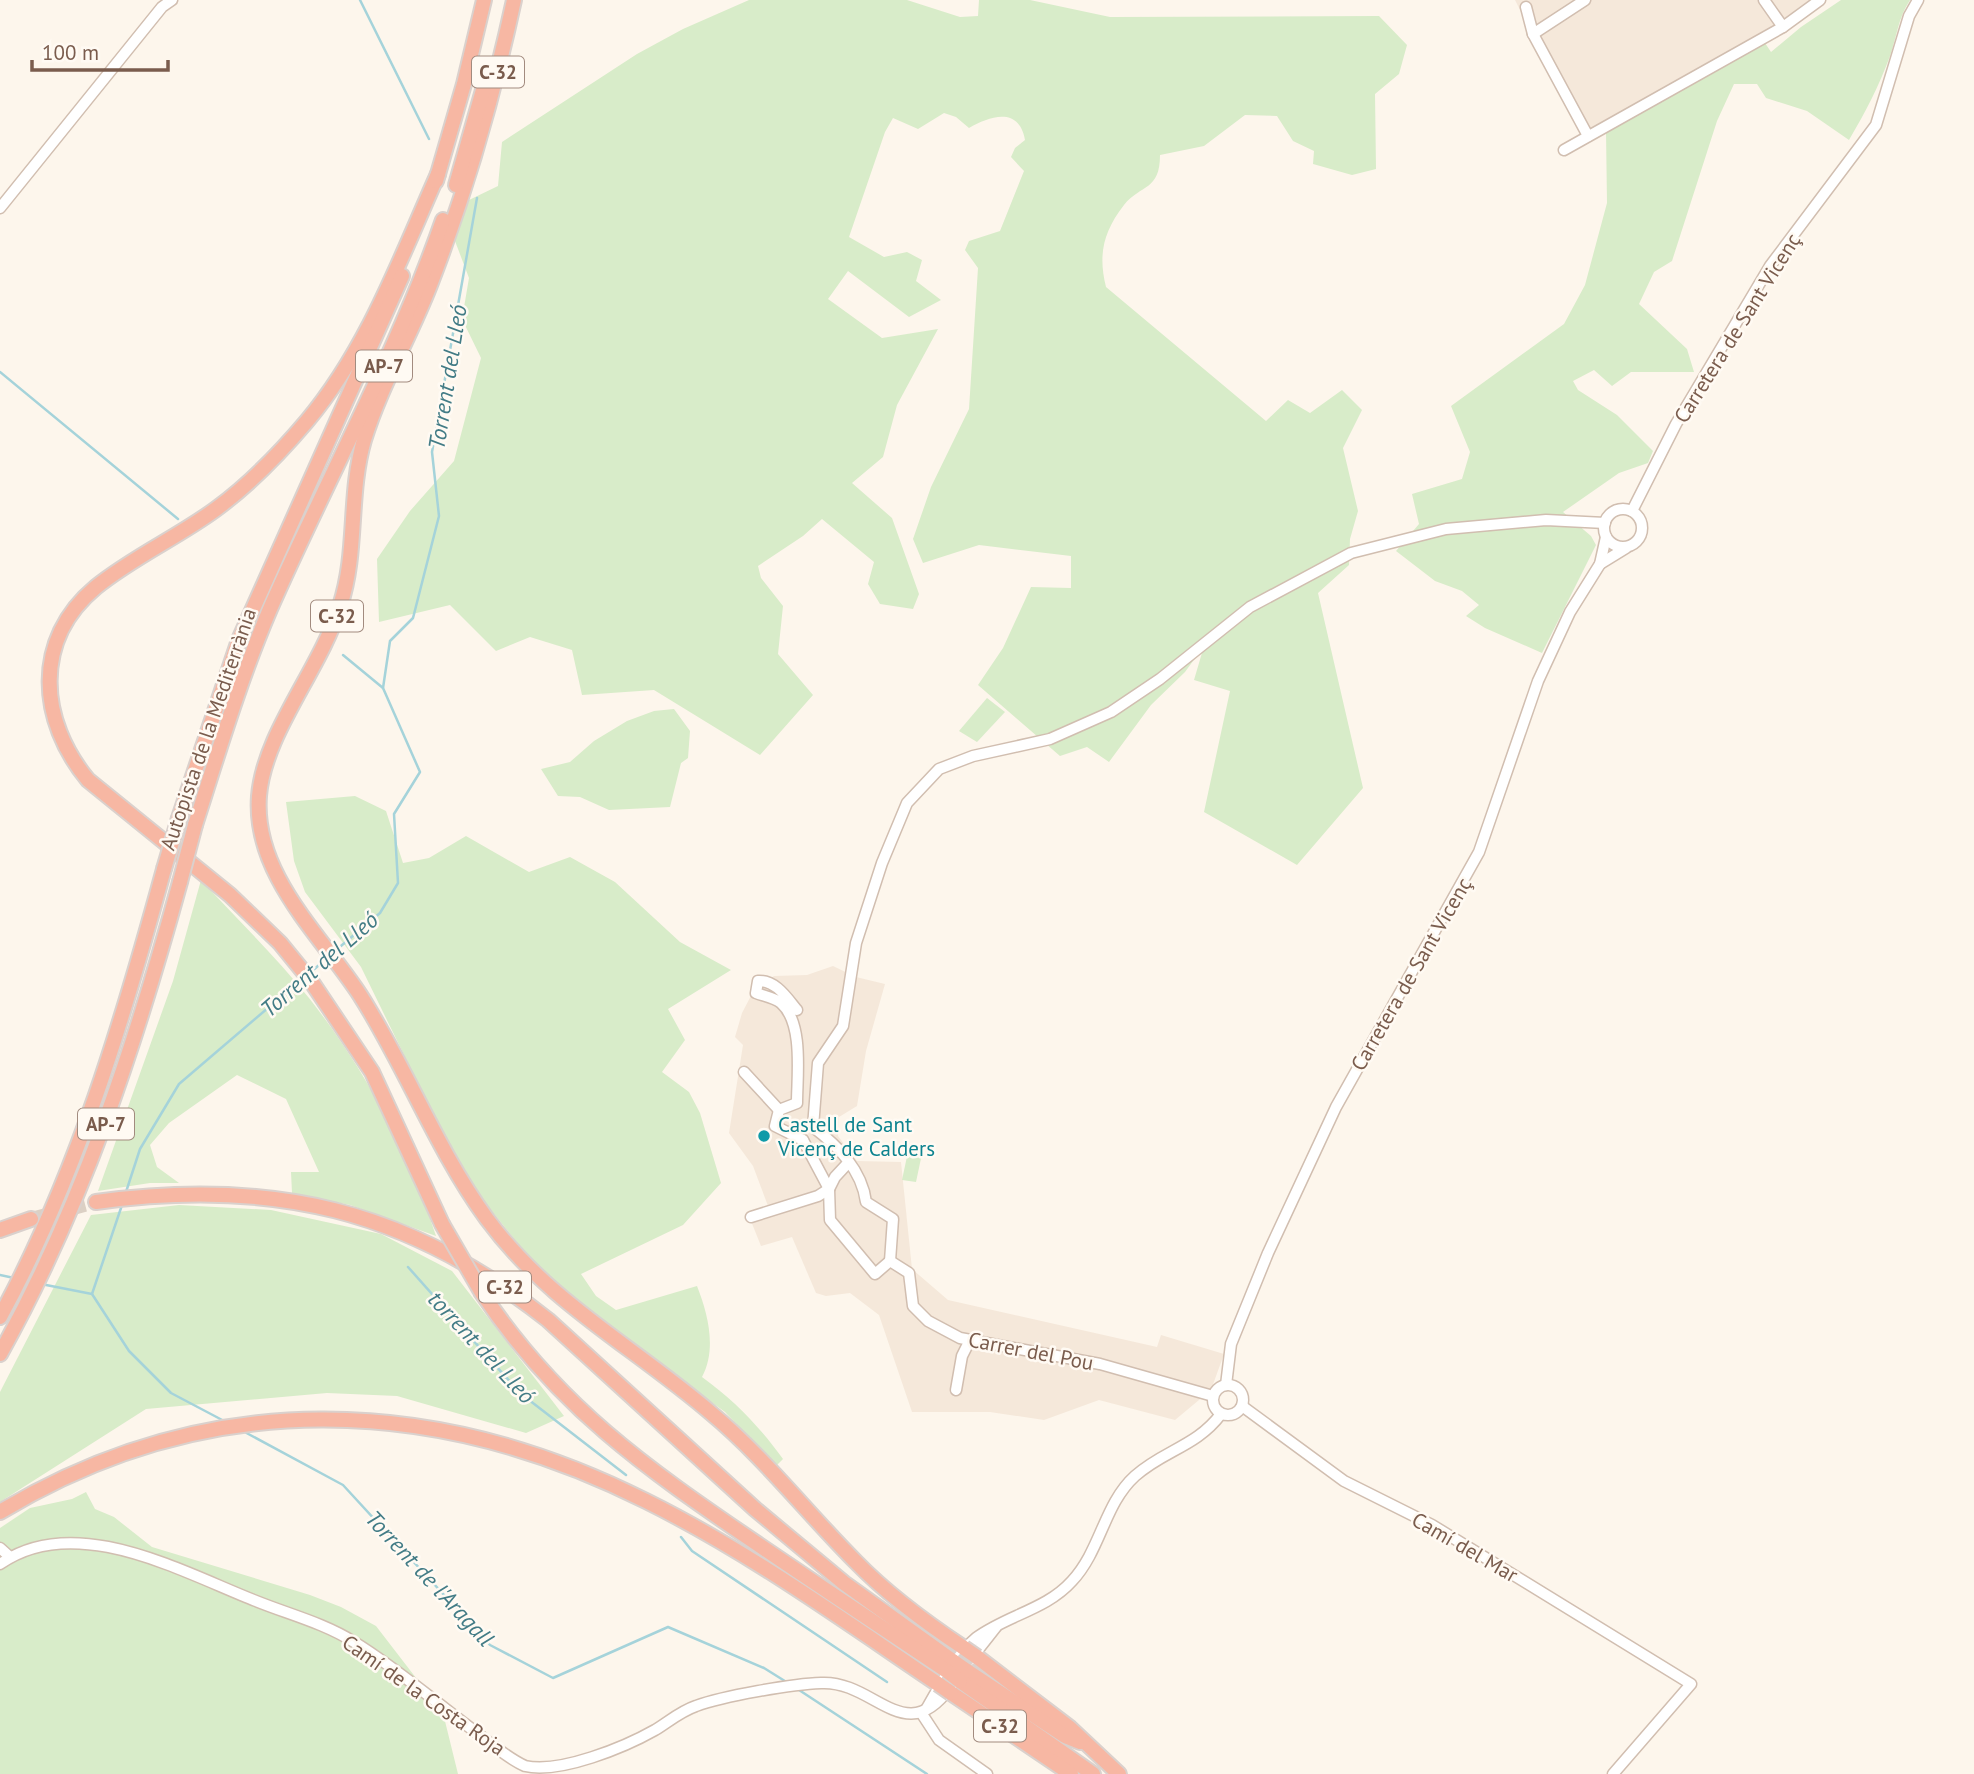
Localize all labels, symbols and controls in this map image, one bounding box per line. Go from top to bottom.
scale bar [32,28,168,72]
text: 100 m [42,39,99,66]
road number: C-32 [472,57,524,88]
street label: Carretera de Sant Vicenç [1668,228,1806,428]
water label: Torrent del Lleó [421,302,473,452]
road number: AP-7 [356,350,412,382]
road number: C-32 [311,600,363,632]
street label: Autopista de la Mediterrània [154,604,262,854]
street label: Carretera de Sant Vicenç [1345,873,1477,1075]
water label: Torrent del Lleó [254,905,384,1023]
road number: AP-7 [78,1108,134,1140]
place label: Castell de Sant Vicenç de Calders [777,1111,935,1162]
marker: Castell de Sant Vicenç de Calders [756,1128,772,1144]
road number: C-32 [479,1272,531,1302]
water label: torrent del Lleó [422,1284,542,1410]
street label: Carrer del Pou [966,1326,1096,1376]
water label: Torrent de l'Aragall [360,1504,500,1652]
street label: Camí del Mar [1407,1506,1523,1588]
street label: Camí de la Costa Roja [337,1628,511,1762]
road number: C-32 [974,1710,1026,1742]

